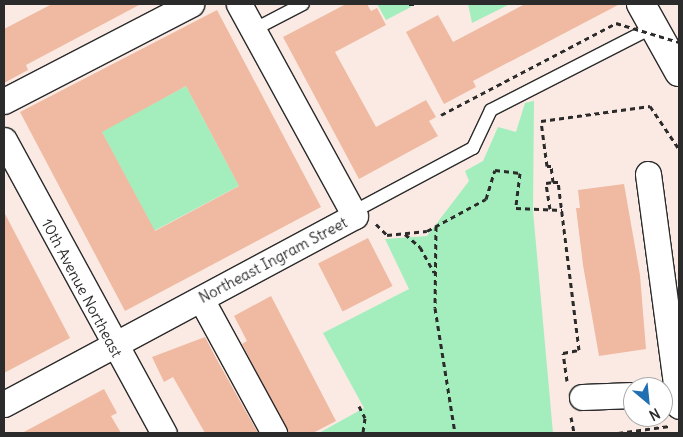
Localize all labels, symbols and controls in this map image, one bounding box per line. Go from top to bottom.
street label: Northeast Ingram Street [196,213,350,307]
street label: 10th Avenue Northeast [38,216,126,360]
north arrow [623,377,673,427]
text: N [646,404,663,425]

